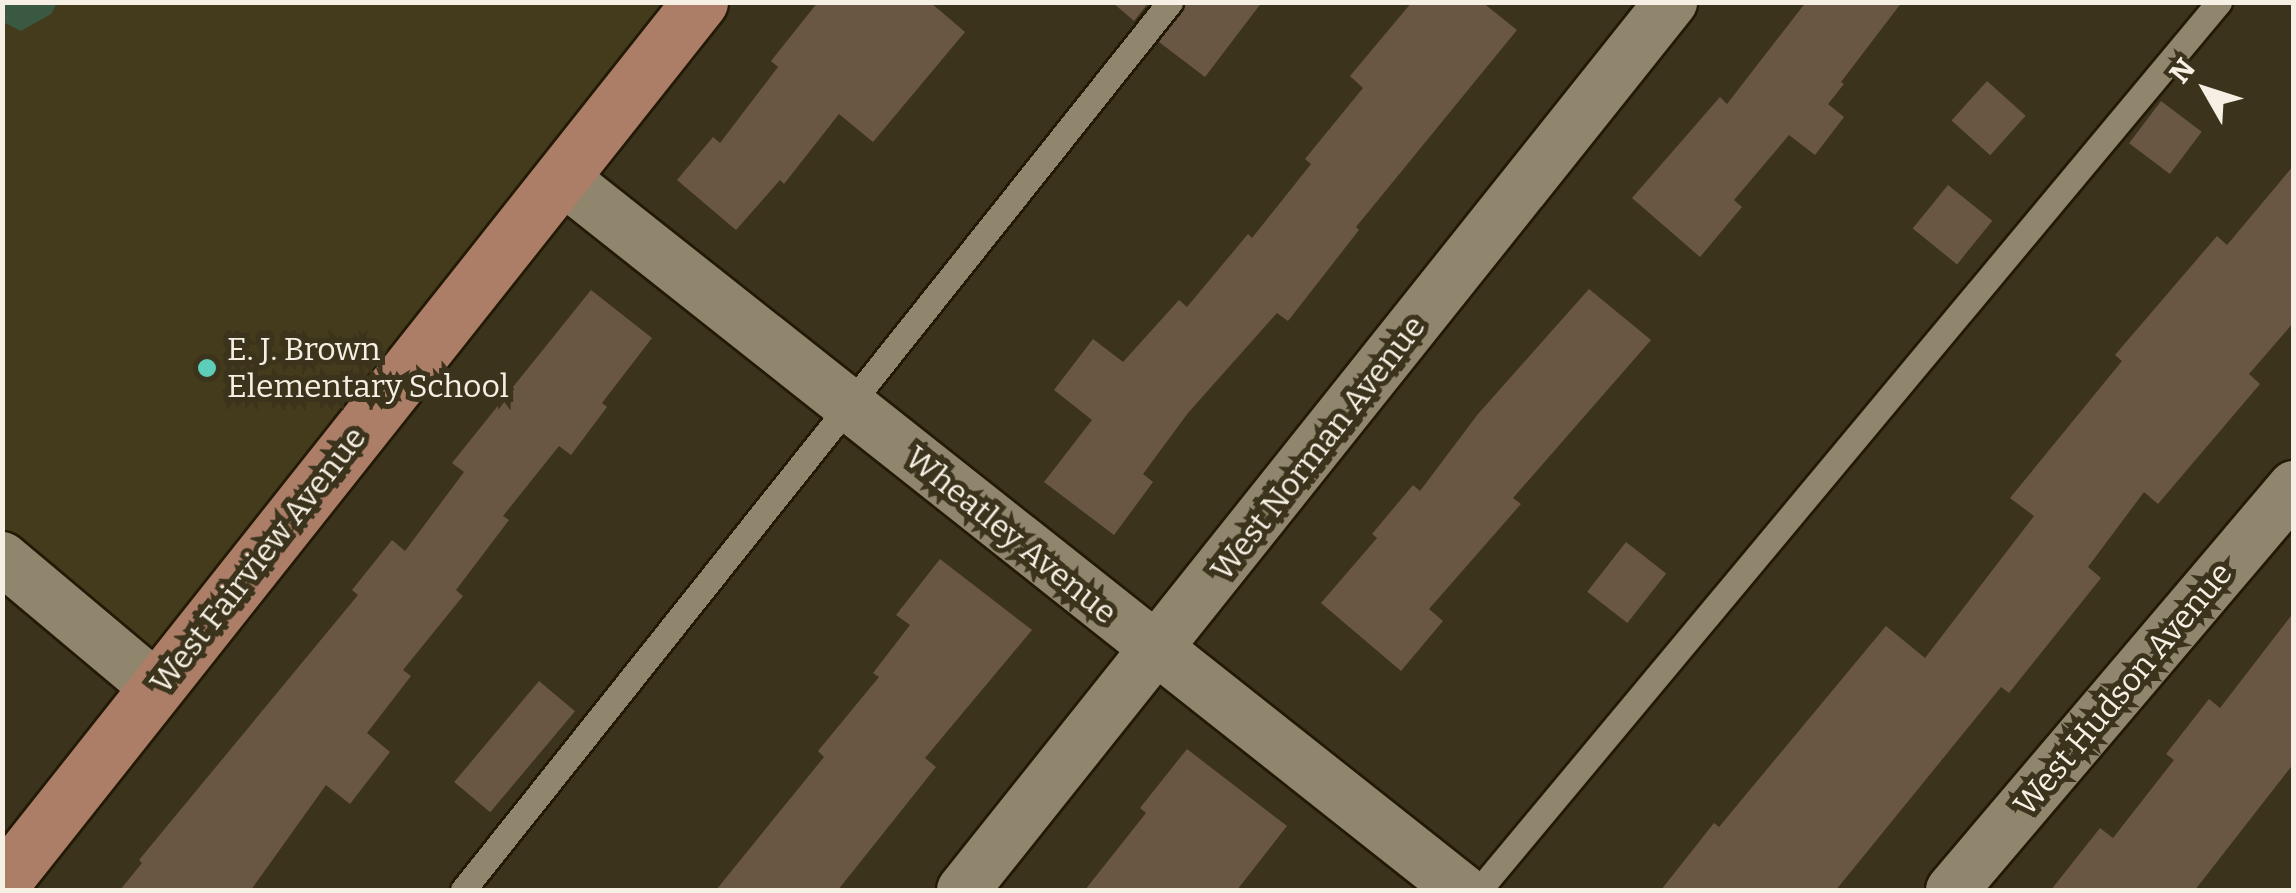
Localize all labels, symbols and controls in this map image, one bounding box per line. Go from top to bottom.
north arrow [2156,40,2256,140]
text: N [2163,52,2202,90]
street label: West Norman Avenue [1203,308,1433,588]
place label: E. J. Brown Elementary School [227,331,509,406]
marker: E. J. Brown Elementary School [196,357,218,379]
street label: West Fairview Avenue [142,419,374,701]
street label: Wheatley Avenue [898,438,1124,632]
street label: West Hudson Avenue [2006,555,2240,823]

